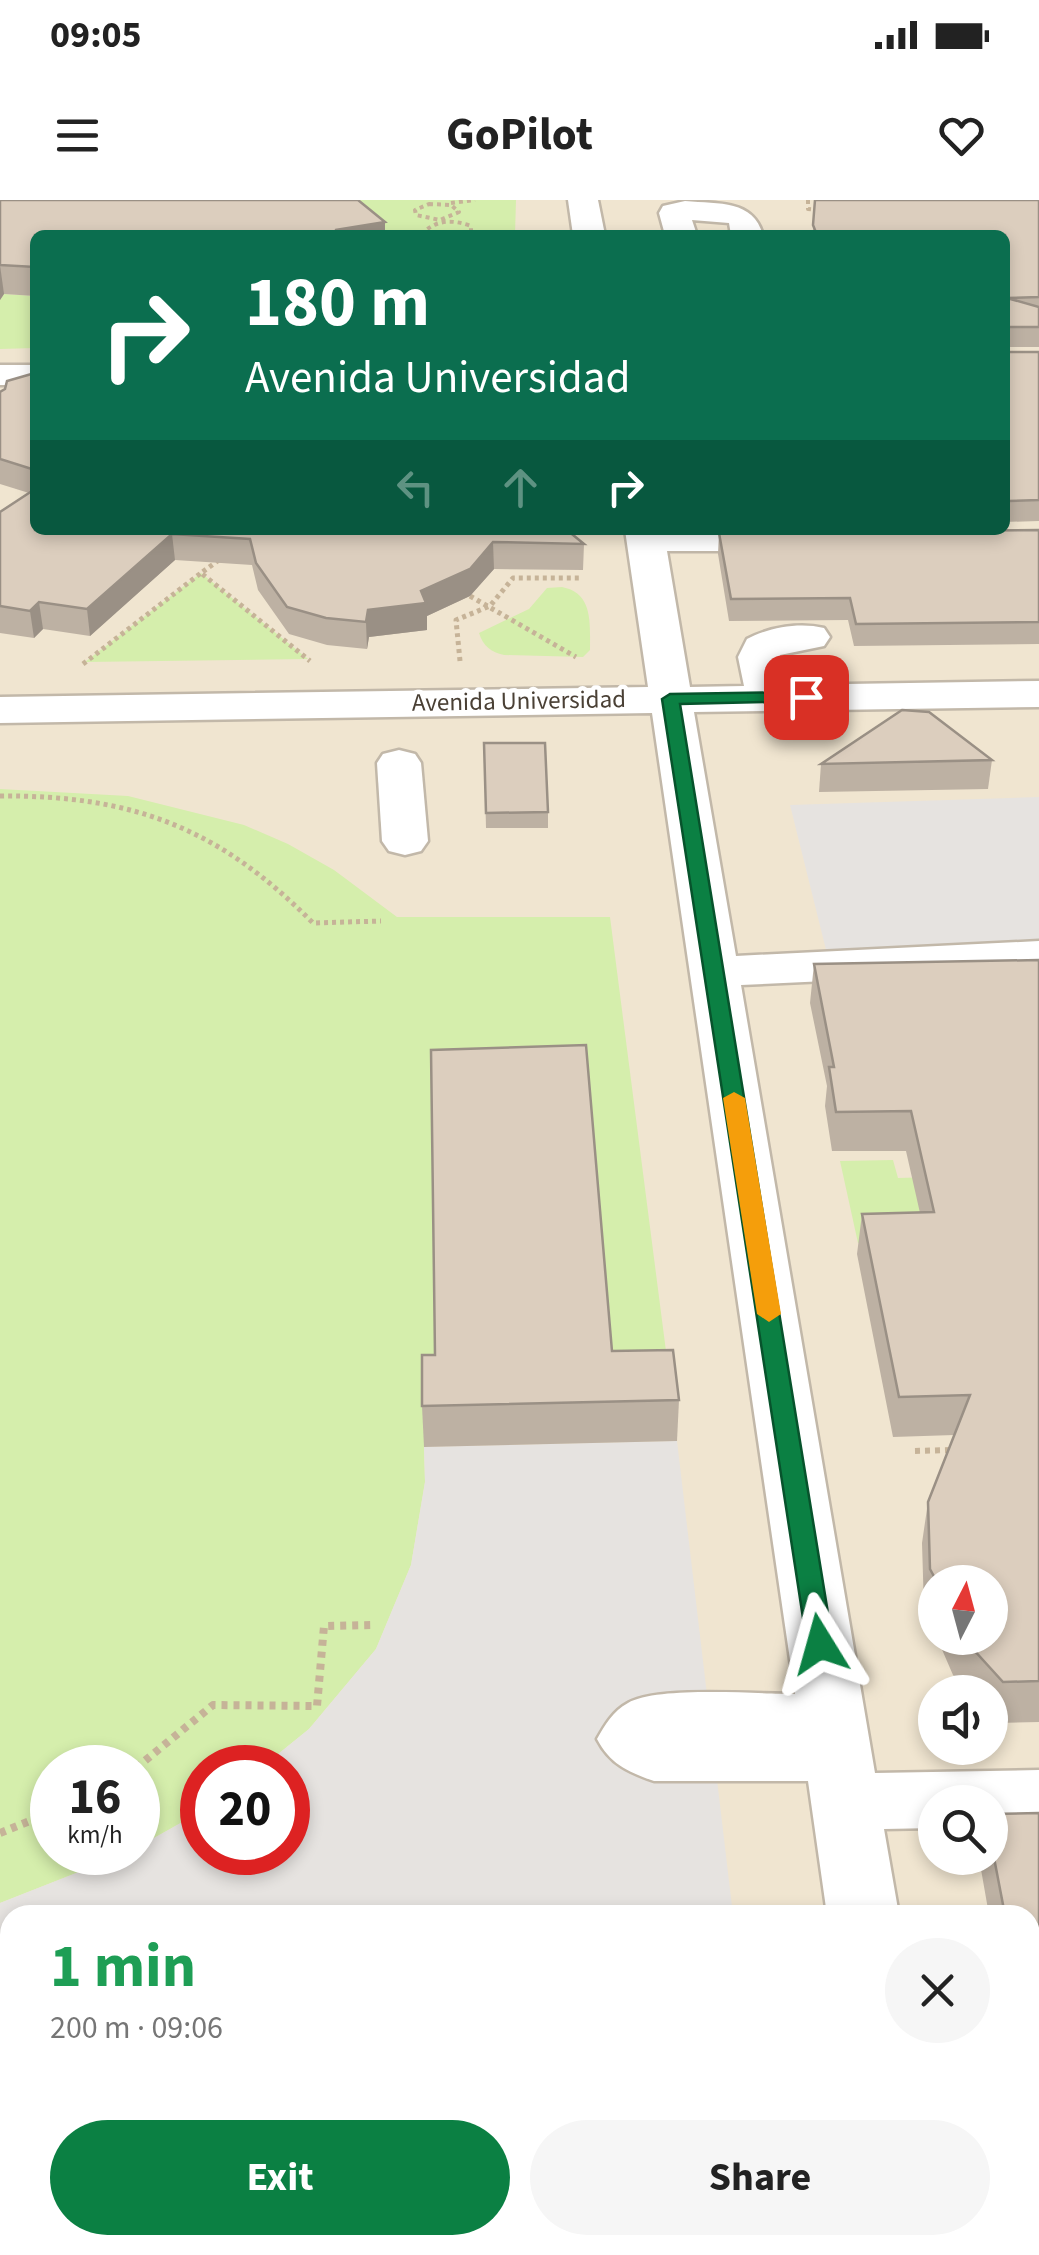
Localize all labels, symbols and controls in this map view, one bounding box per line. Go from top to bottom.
text: 09:05 [50,8,142,62]
text: GoPilot [446,103,593,167]
icon: menu [50,108,105,163]
icon: heart [934,108,989,163]
text: 180 m [245,253,430,353]
icon: right [80,270,210,400]
text: Avenida Universidad [245,346,631,410]
icon: left [388,460,443,515]
icon: ahead [493,460,548,515]
icon: right [598,460,653,515]
pin [764,655,849,740]
icon: arrive [779,670,834,725]
street label: Avenida Universidad [412,681,626,721]
north arrow [918,1565,1008,1655]
map controls [918,1565,1008,1875]
position arrow [768,1592,872,1696]
button: sound [918,1675,1008,1765]
speed limit sign: 20 [180,1745,310,1875]
text: 16 [69,1762,121,1833]
button: search [918,1785,1008,1875]
text: km/h [67,1817,123,1853]
text: 1 min [50,1925,196,2010]
button: close [885,1938,990,2043]
text: 200 m · 09:06 [50,2005,223,2051]
button: Exit [50,2120,510,2235]
button: Share [530,2120,990,2235]

